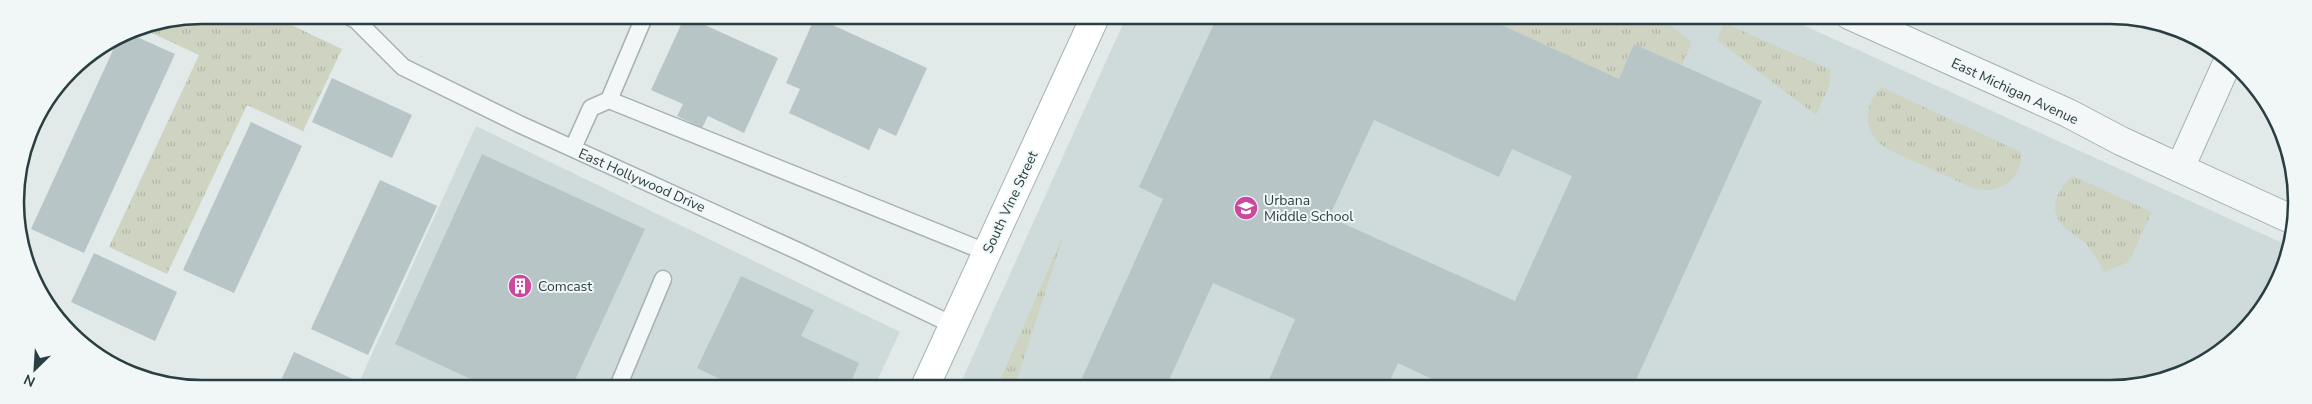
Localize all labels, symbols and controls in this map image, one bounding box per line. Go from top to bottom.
street label: East Michigan Avenue [1948,54,2082,129]
street label: East Hollywood Drive [575,144,708,217]
street label: South Vine Street [978,148,1043,256]
place label: Urbana Middle School [1264,191,1354,226]
school or university icon: Urbana Middle School [1233,195,1259,221]
building icon: Comcast [507,273,533,299]
place label: Comcast [538,277,592,296]
north arrow [10,344,60,394]
text: N [21,370,38,391]

